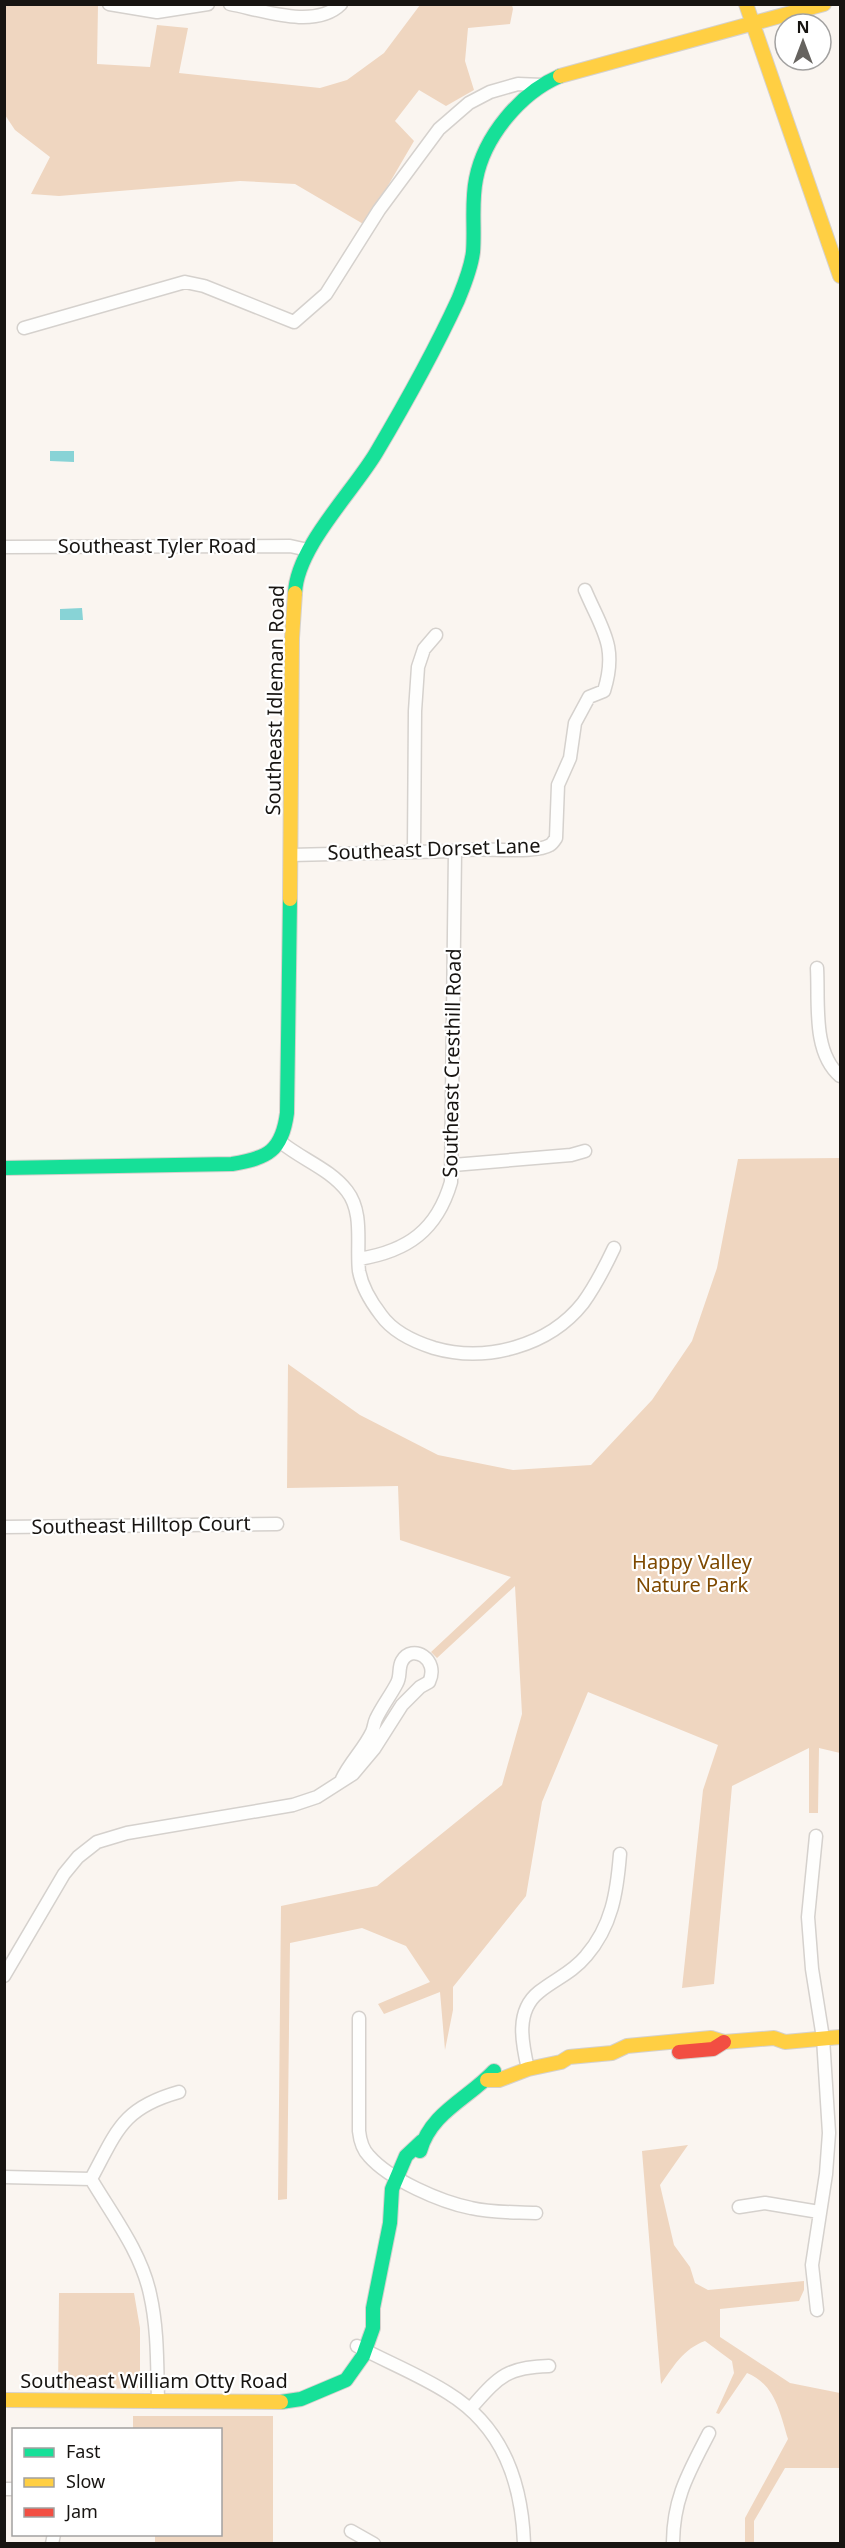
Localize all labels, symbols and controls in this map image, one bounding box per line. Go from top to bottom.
north arrow [773,12,833,72]
text: N [796,16,810,38]
street label: Southeast Tyler Road [58,532,256,559]
street label: Southeast Idleman Road [259,584,290,816]
street label: Southeast Dorset Lane [327,831,541,866]
street label: Southeast Cresthill Road [436,948,467,1178]
street label: Southeast Hilltop Court [31,1509,251,1540]
park label: Happy Valley Nature Park [632,1548,753,1598]
street label: Southeast William Otty Road [20,2367,288,2394]
legend [12,2428,222,2536]
text: Fast [66,2439,101,2463]
text: Slow [66,2469,105,2493]
text: Jam [64,2499,98,2523]

